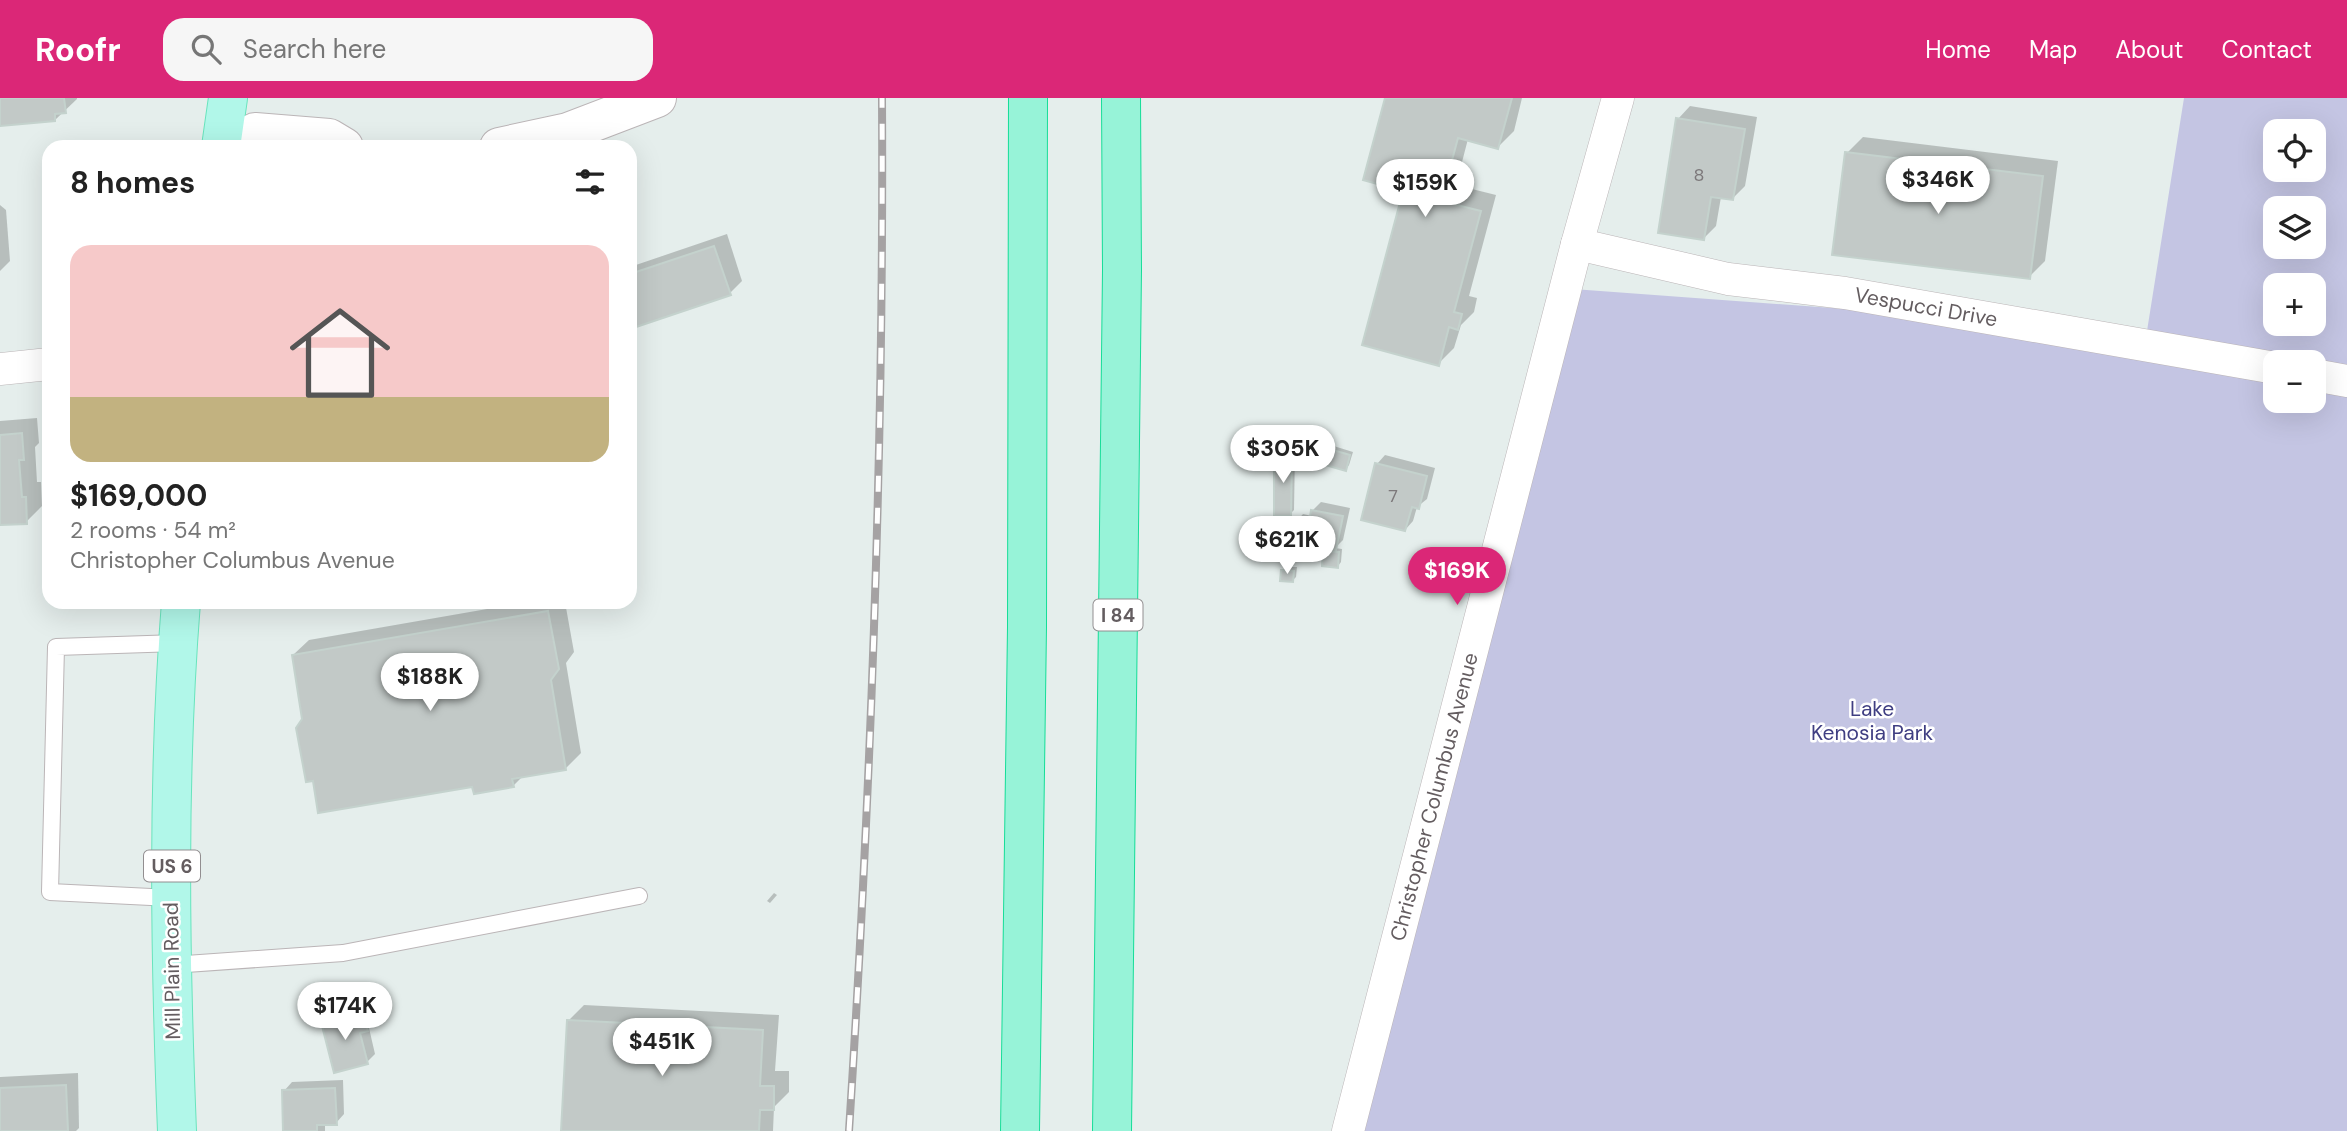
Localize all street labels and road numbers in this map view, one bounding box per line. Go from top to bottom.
street label: Vespucci Drive [1852,281,2000,333]
road number: I 84 [1094,600,1142,630]
street label: Christopher Columbus Avenue [1384,650,1485,944]
road number: US 6 [144,850,200,881]
street label: Mill Plain Road [157,902,187,1040]

